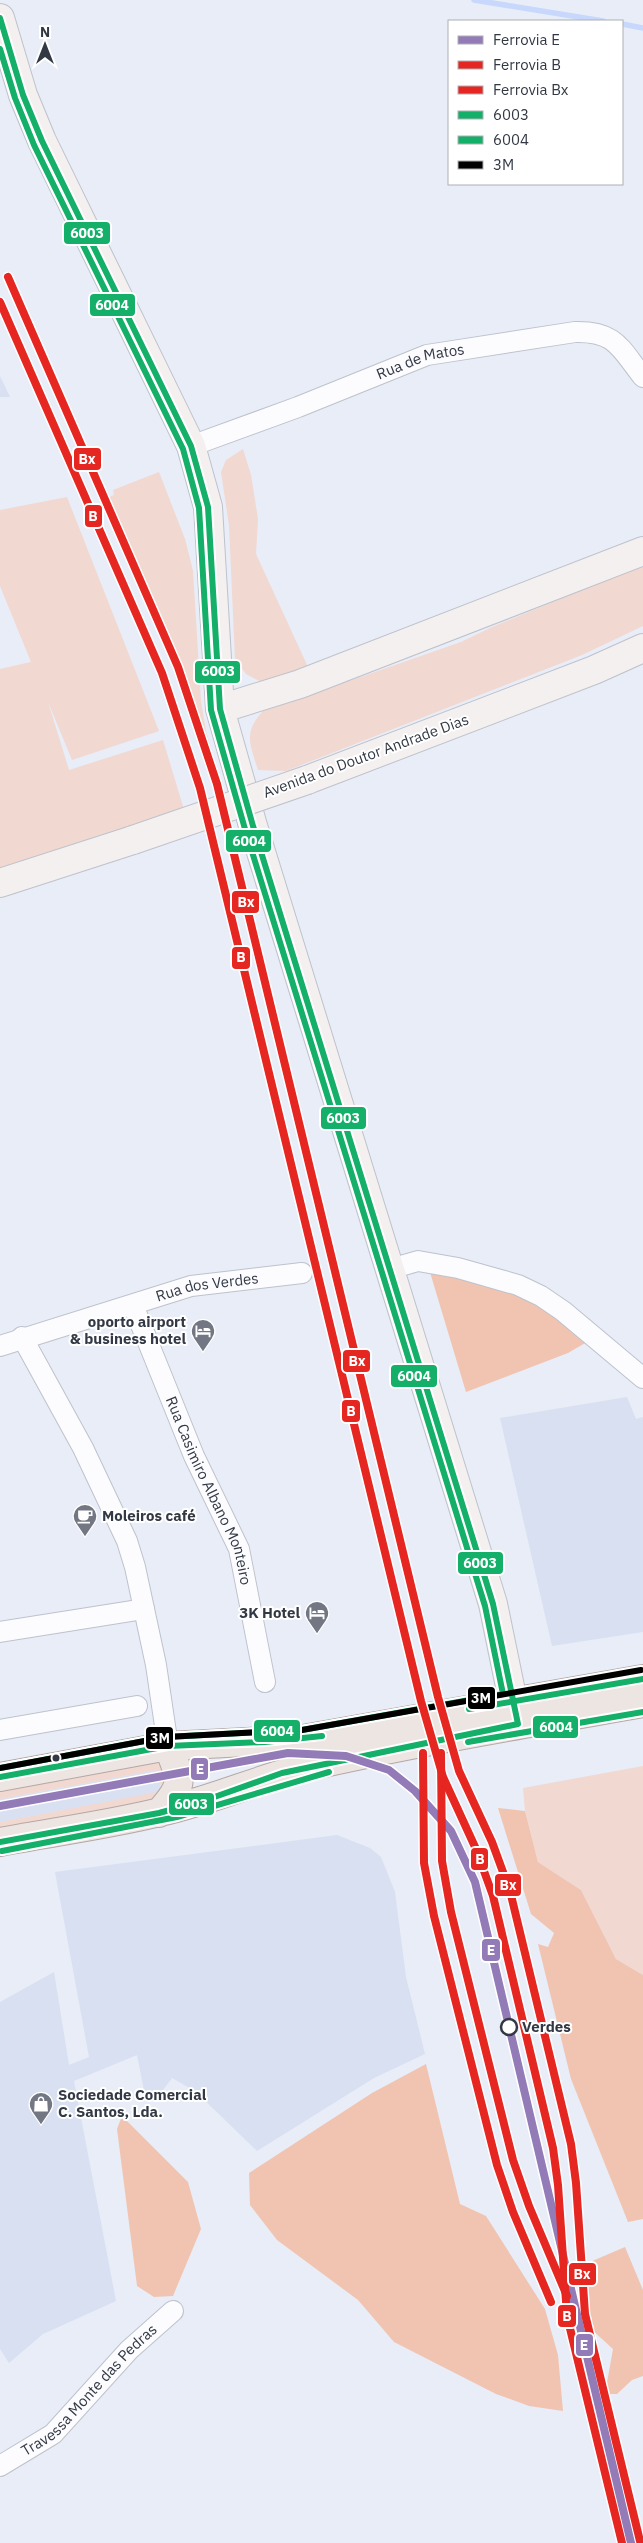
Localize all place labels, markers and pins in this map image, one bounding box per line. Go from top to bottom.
place label: oporto airport & business hotel [70,1312,186,1348]
hotel icon: oporto airport & business hotel [190,1318,216,1352]
cafe icon: Moleiros café [72,1503,98,1537]
place label: Moleiros café [102,1506,196,1525]
hotel icon: 3K Hotel [304,1600,330,1634]
place label: 3K Hotel [239,1603,300,1622]
unlabelled marker [51,1753,61,1763]
place label: Verdes [522,2017,571,2036]
marker: Verdes [500,2018,518,2036]
place label: Sociedade Comercial C. Santos, Lda. [58,2085,207,2121]
shop icon: Sociedade Comercial C. Santos, Lda. [28,2091,54,2125]

